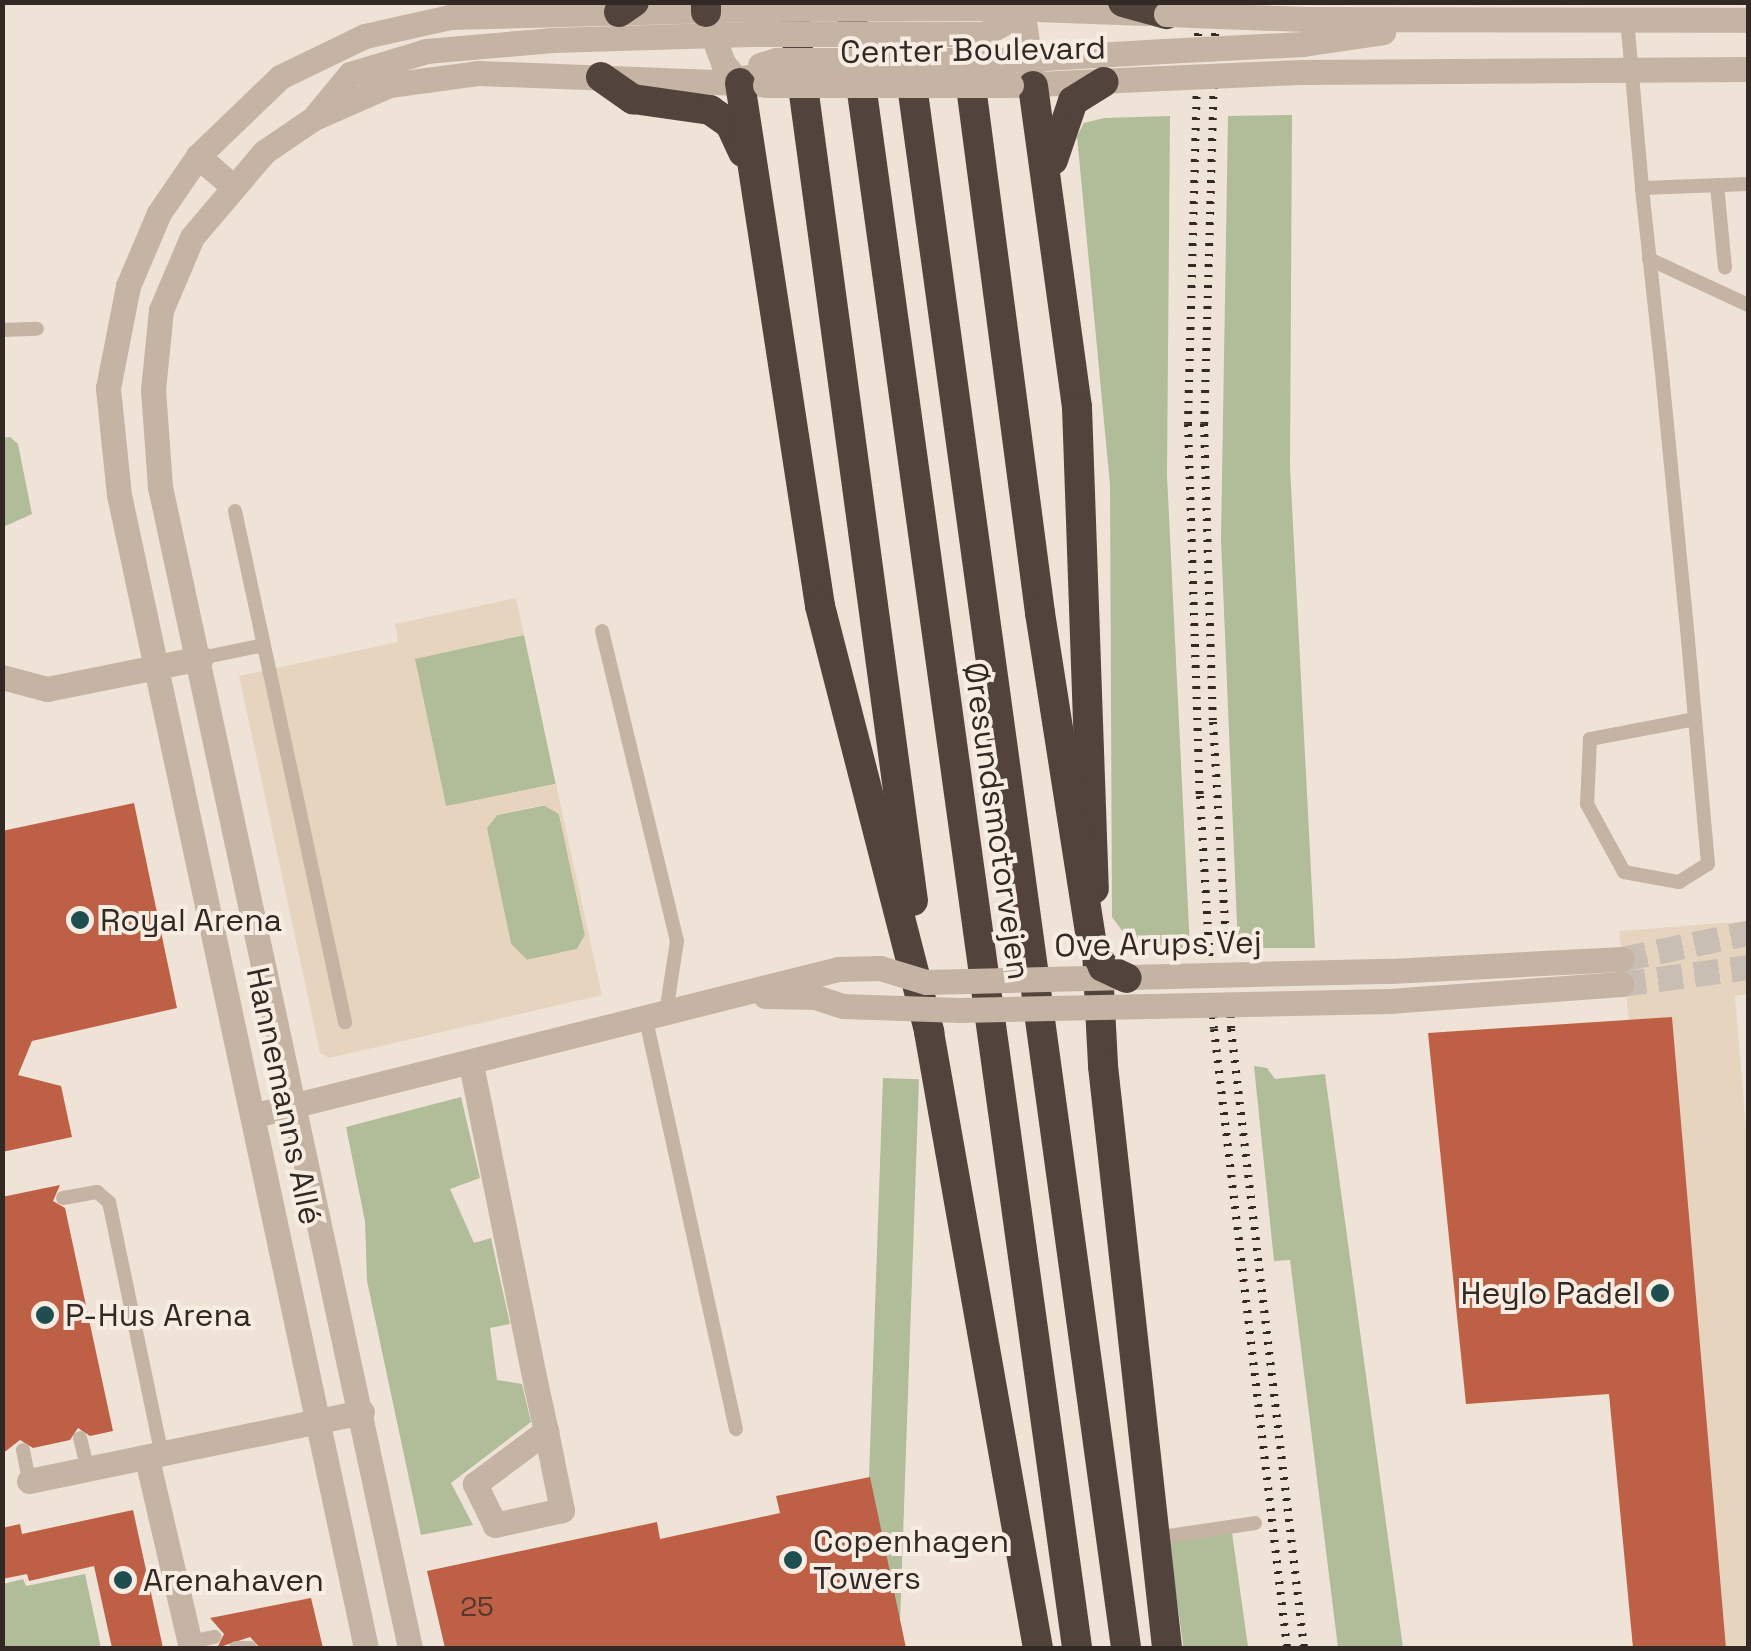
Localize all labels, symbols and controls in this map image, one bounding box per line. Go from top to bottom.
street label: Center Boulevard [840,28,1106,72]
street label: Øresundsmotorvejen [956,660,1038,982]
place label: Royal Arena [100,901,283,939]
marker: Royal Arena [69,909,91,931]
street label: Ove Arups Vej [1054,923,1262,965]
street label: Hannemanns Allé [238,964,330,1228]
place label: Heylo Padel [1460,1274,1640,1312]
marker: Heylo Padel [1649,1282,1671,1304]
place label: P-Hus Arena [65,1296,252,1334]
marker: P-Hus Arena [34,1304,56,1326]
place label: Copenhagen Towers [813,1523,1009,1598]
marker: Copenhagen Towers [782,1549,804,1571]
place label: Arenahaven [143,1561,324,1599]
marker: Arenahaven [112,1569,134,1591]
house number: 25 [460,1589,494,1623]

